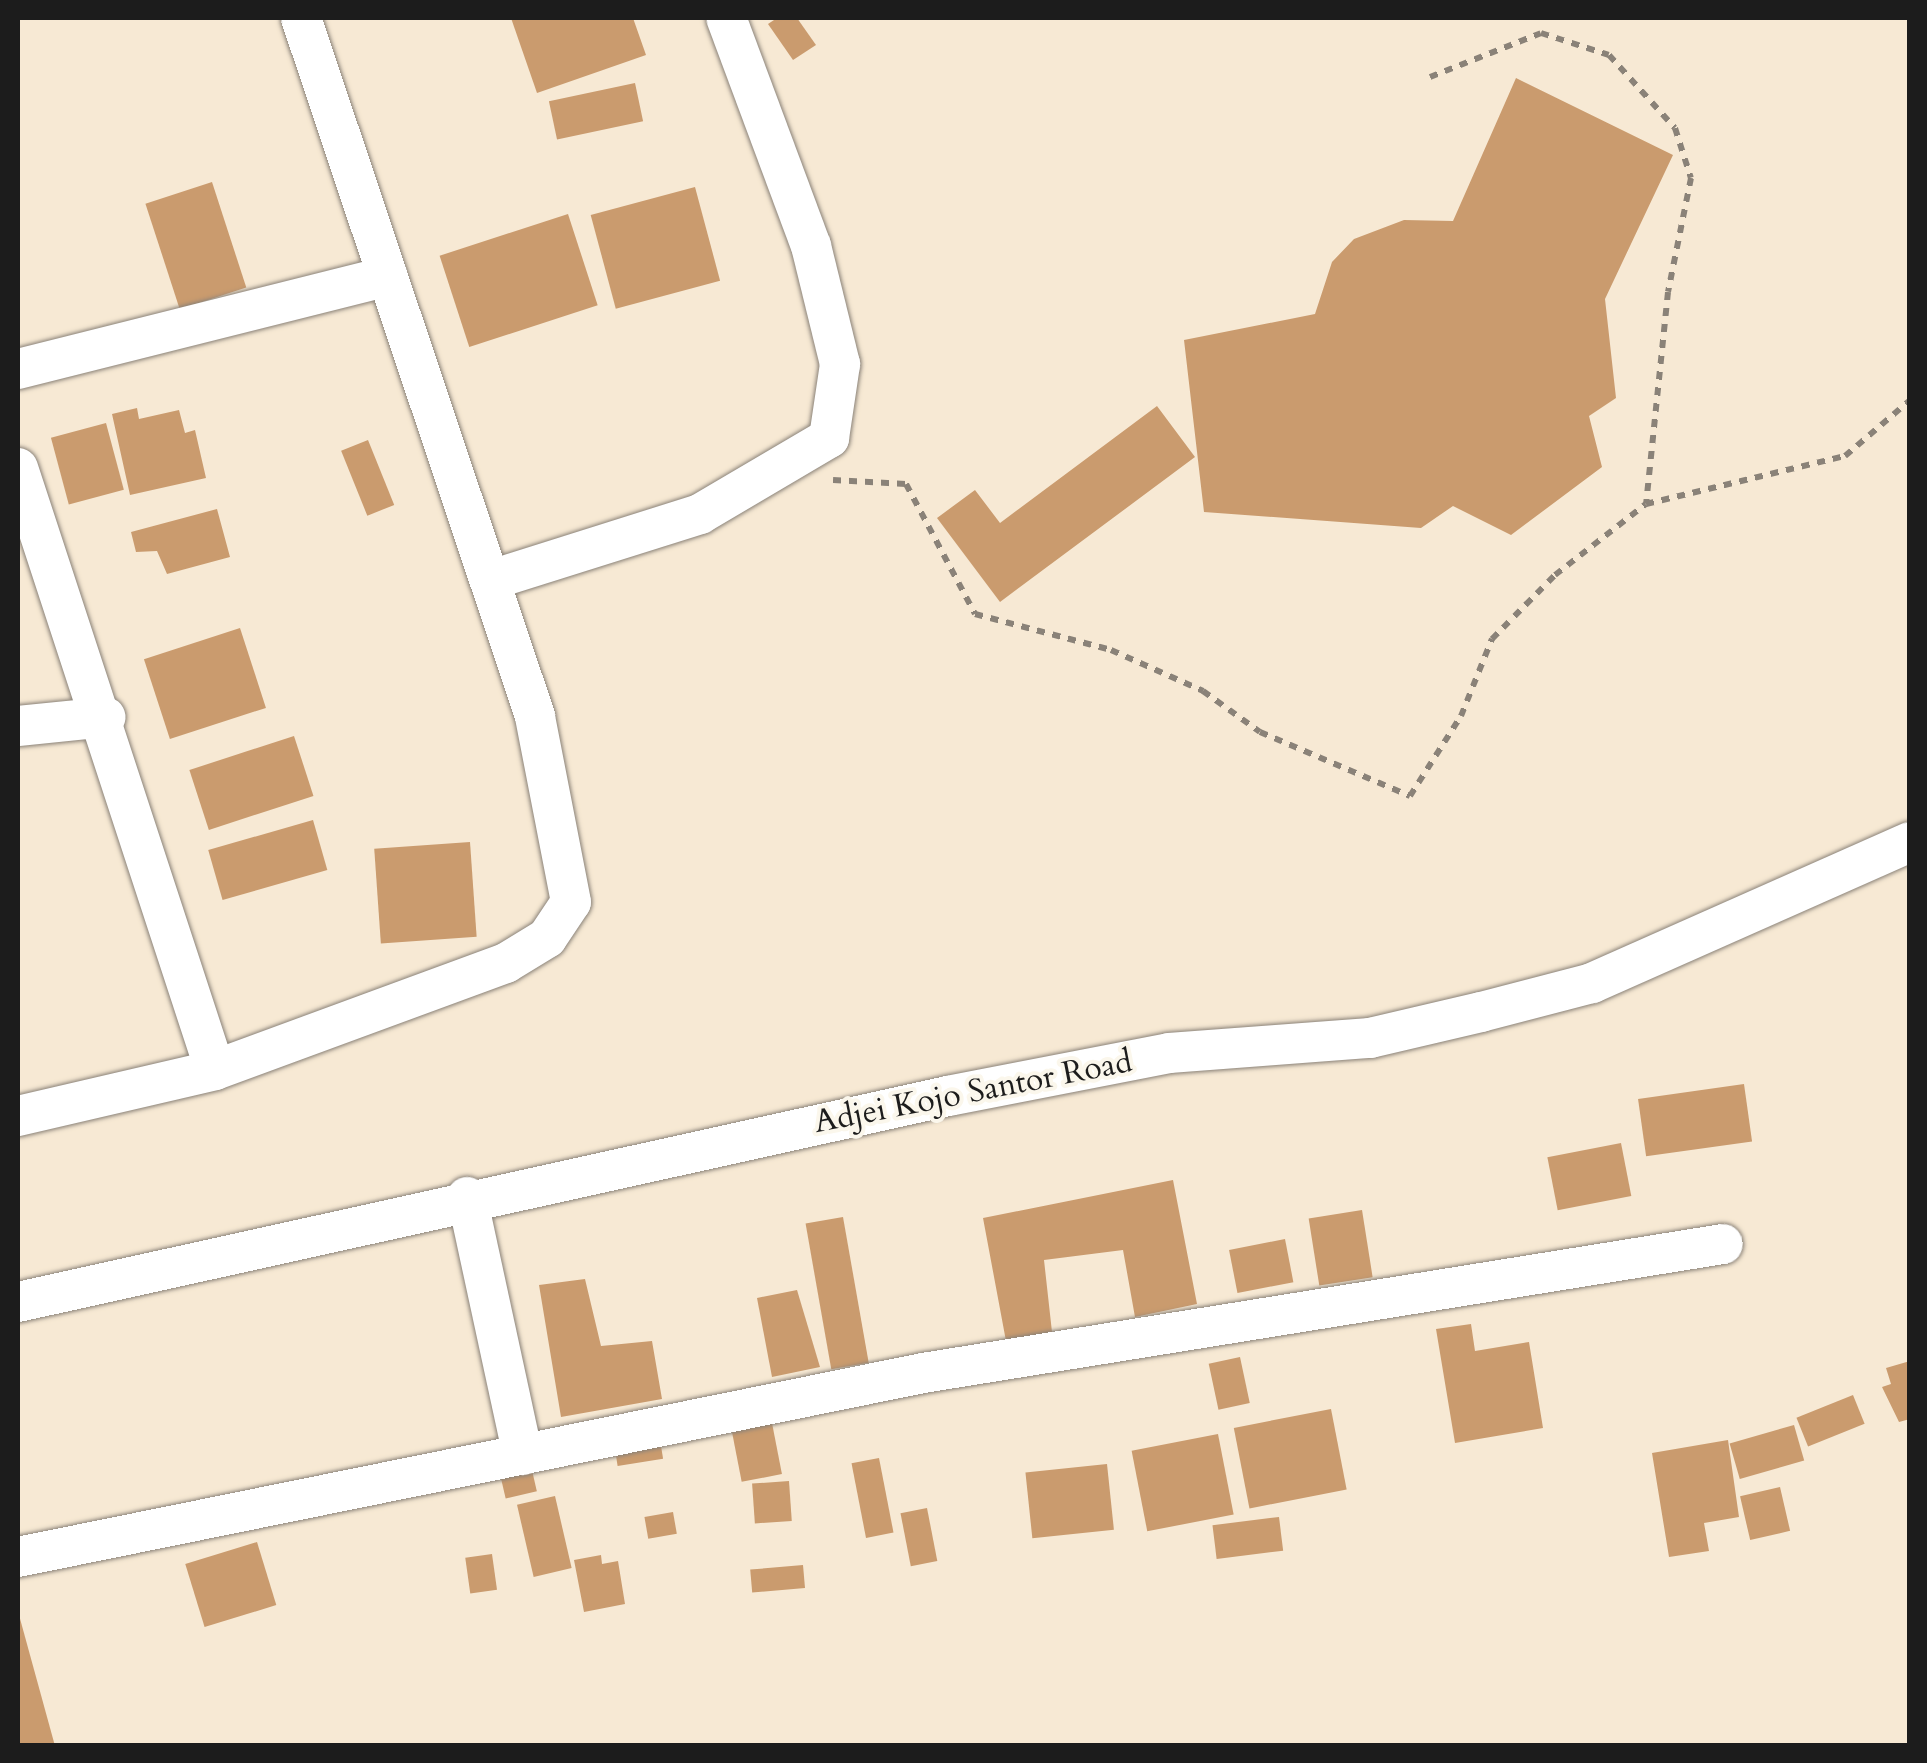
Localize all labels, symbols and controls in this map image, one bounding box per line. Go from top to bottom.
street label: Adjei Kojo Santor Road [811,1042,1135,1142]

